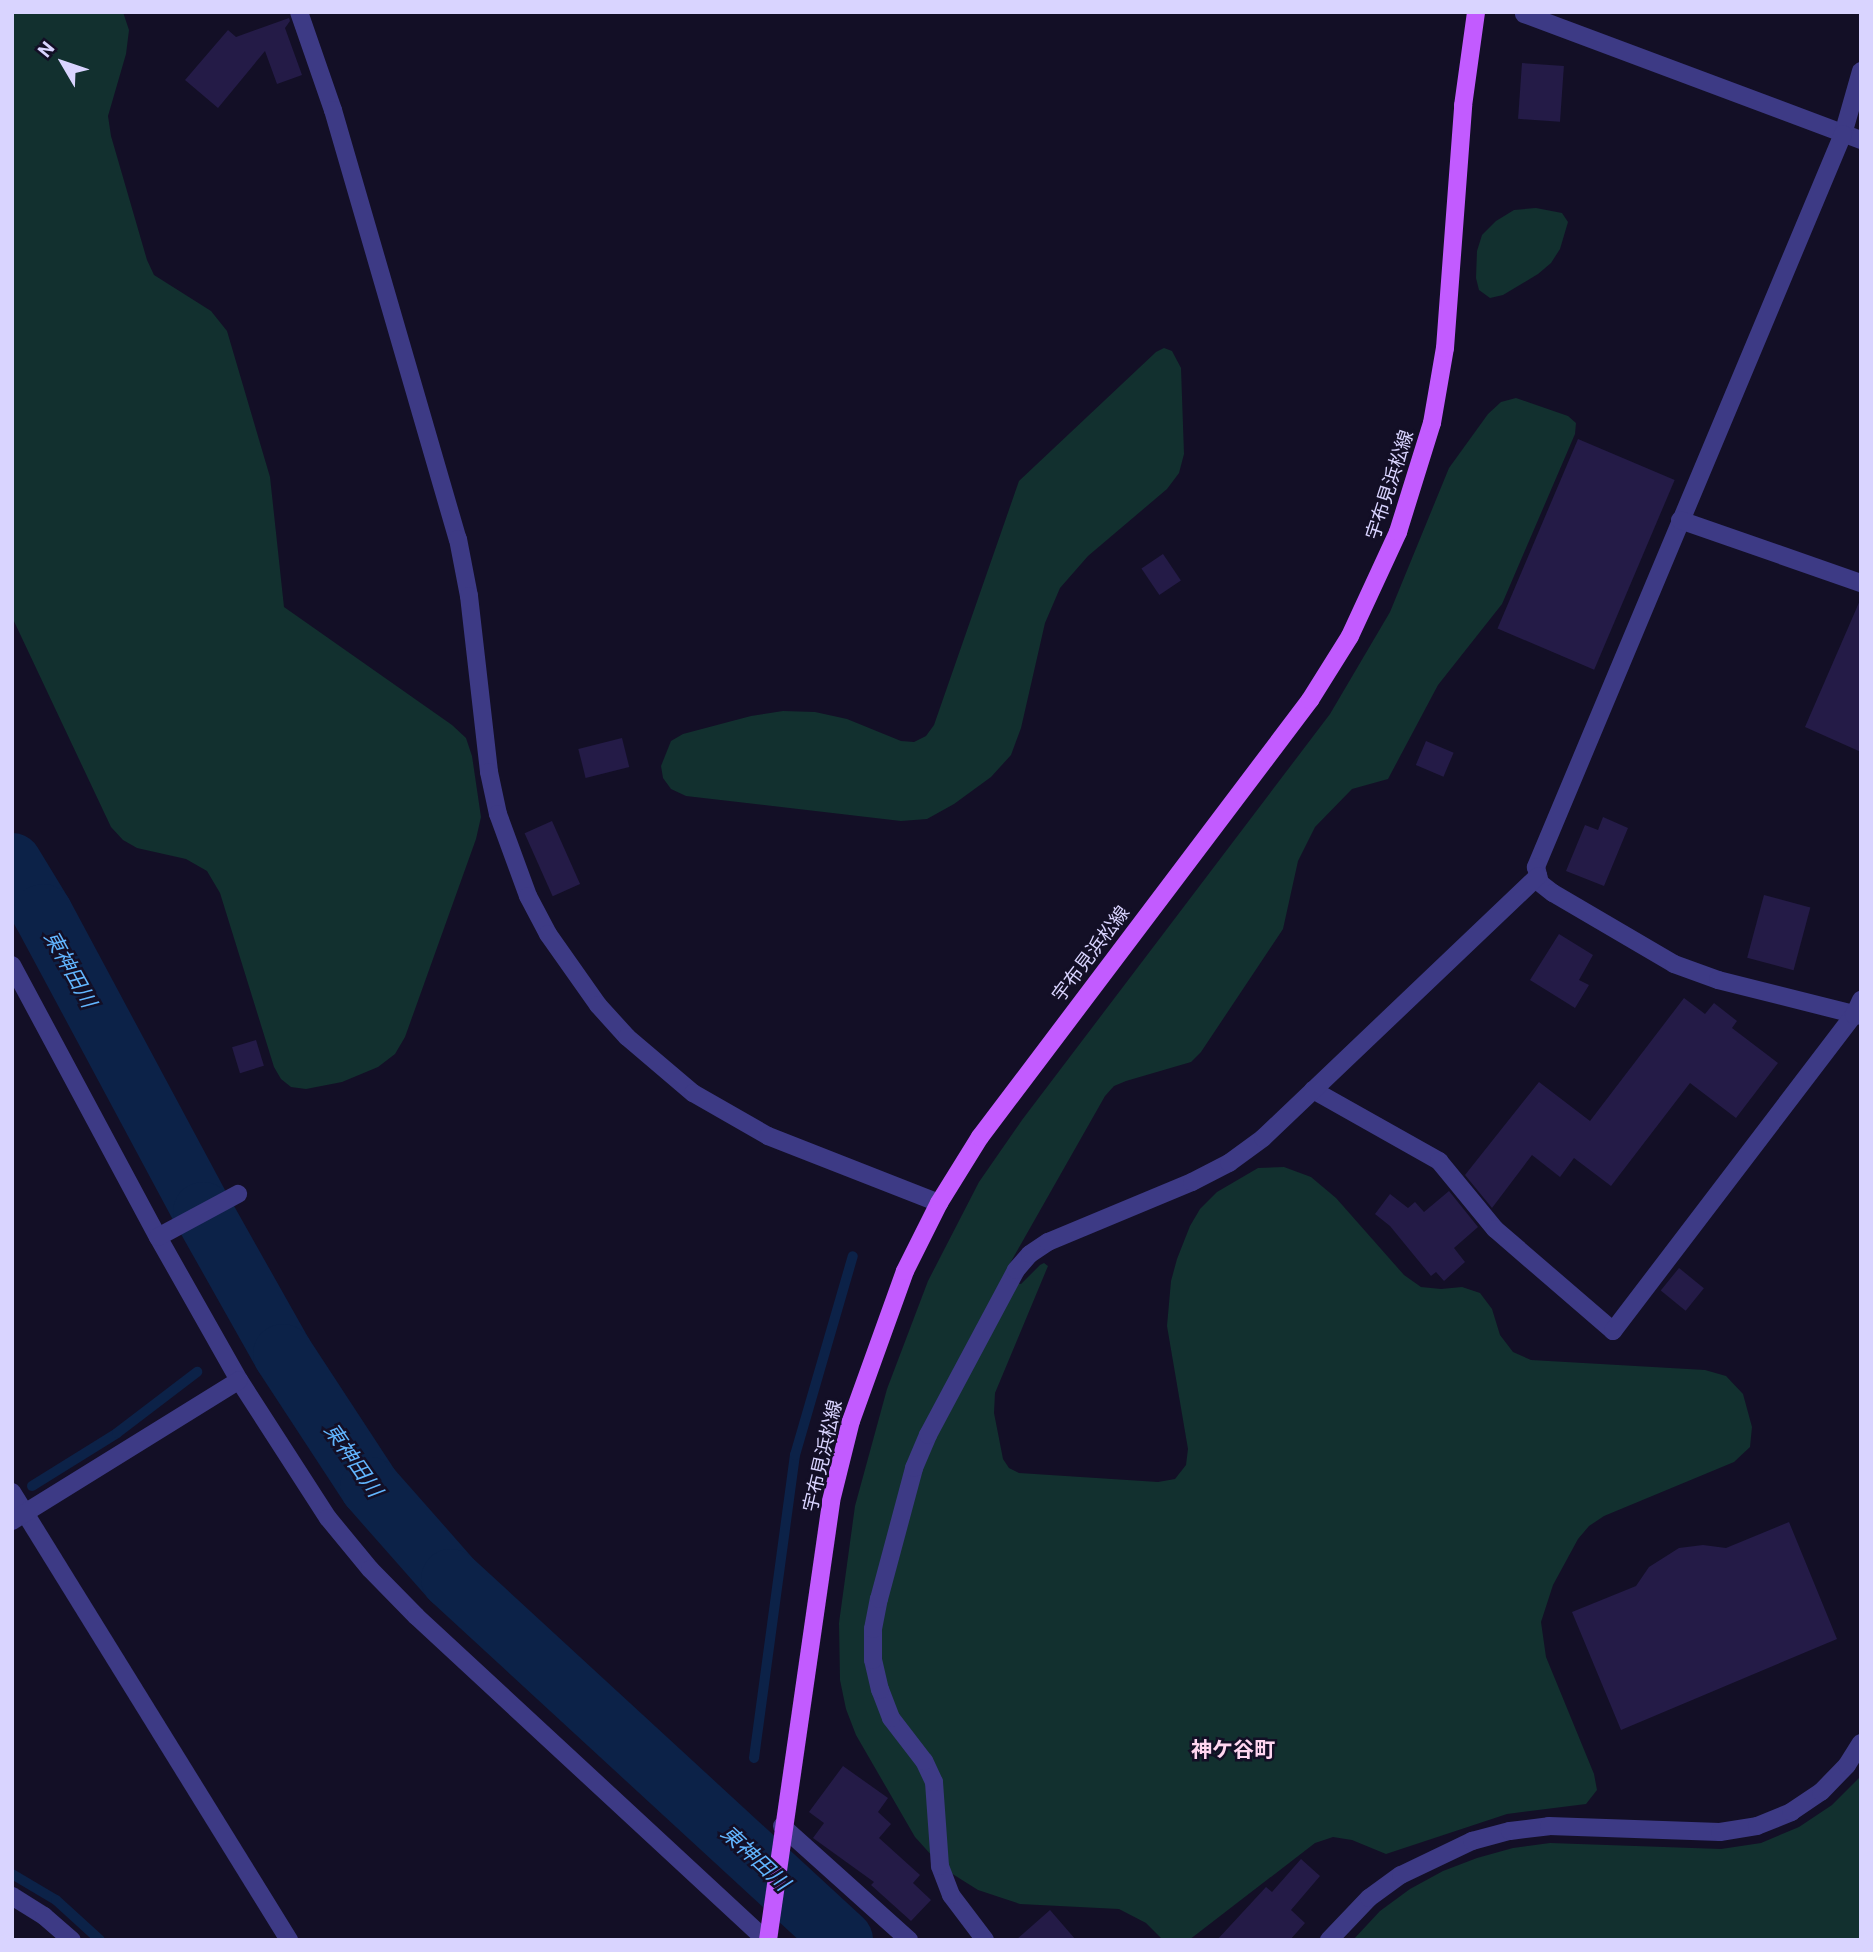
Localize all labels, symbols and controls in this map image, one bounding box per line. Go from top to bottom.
north arrow [28,28,98,98]
text: N [33,37,59,62]
street label: 宇布見浜松線 [1362,427,1418,543]
street label: 宇布見浜松線 [1048,902,1134,1006]
water label: 東神田川 [39,926,101,1012]
street label: 宇布見浜松線 [799,1398,847,1514]
water label: 東神田川 [319,1418,387,1502]
district label: 神ケ谷町 [1191,1737,1275,1763]
water label: 東神田川 [716,1820,794,1896]

